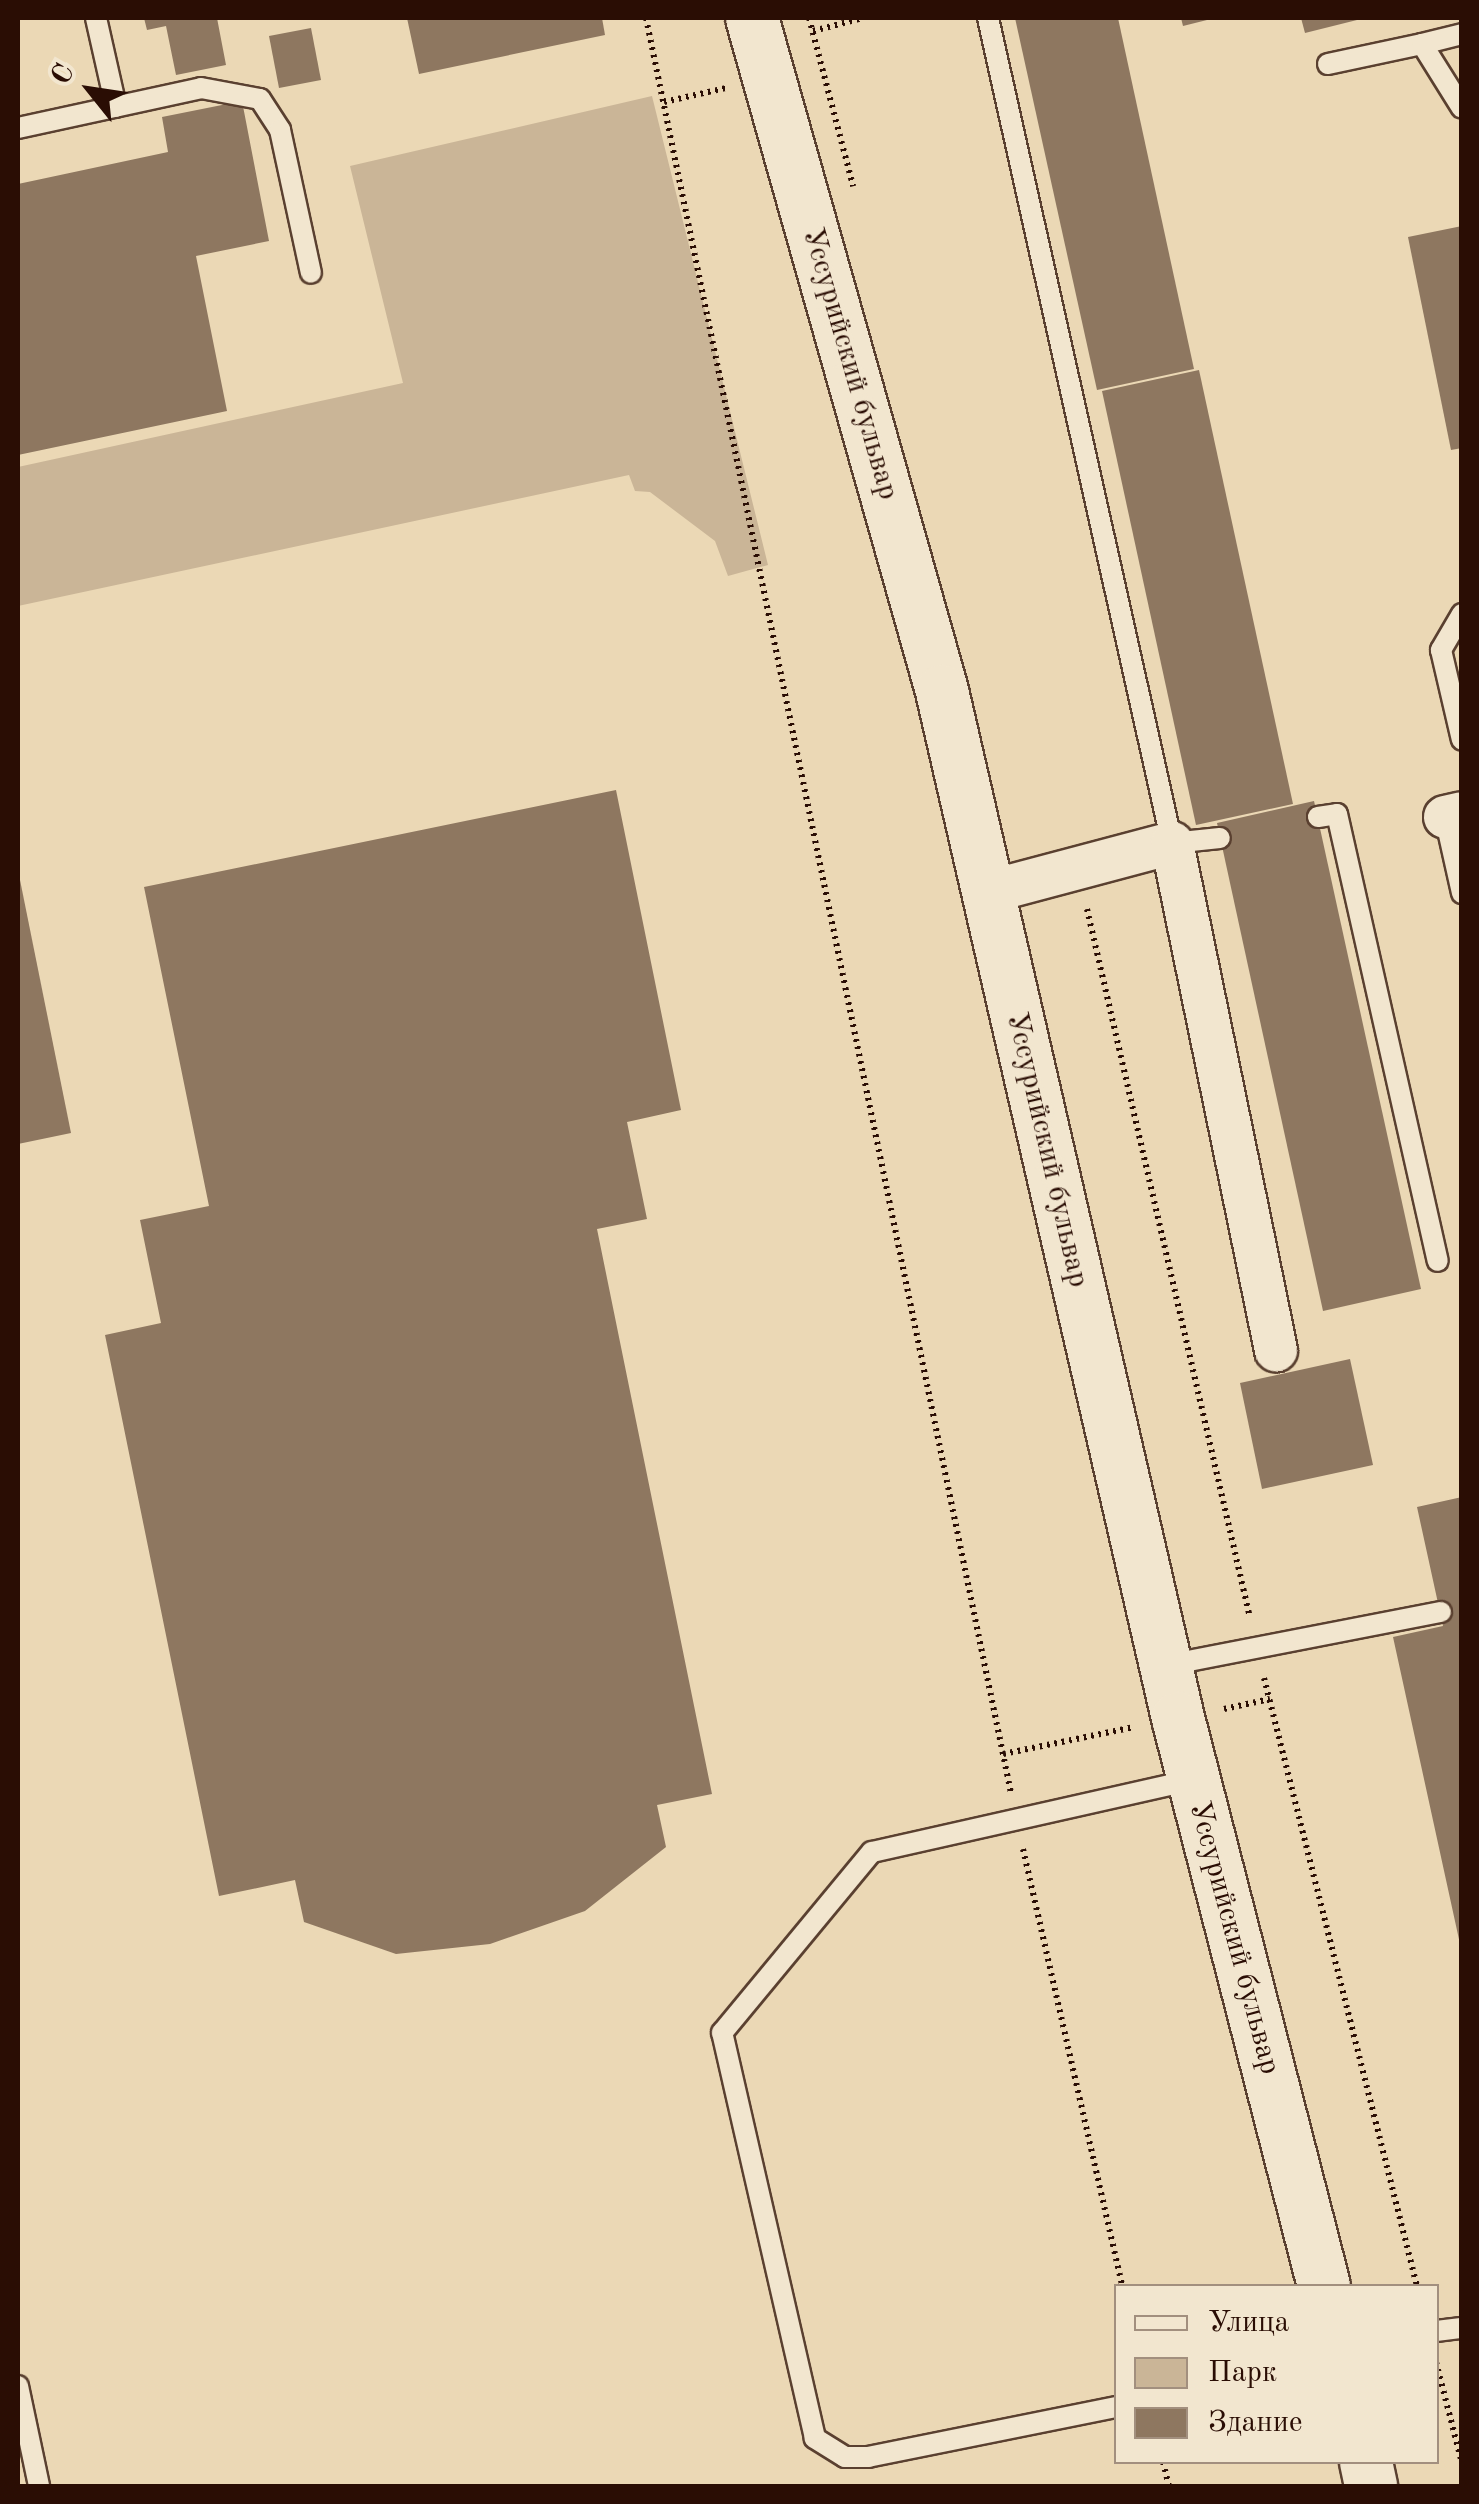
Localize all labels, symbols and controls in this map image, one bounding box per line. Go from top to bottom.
north arrow [40,40,140,140]
text: С [47,60,81,90]
street label: Уссурийский бульвар [794,224,906,504]
street label: Уссурийский бульвар [998,1009,1096,1291]
street label: Уссурийский бульвар [1180,1798,1288,2078]
legend [1114,2284,1439,2464]
text: Улица [1208,2308,1289,2338]
text: Парк [1208,2358,1277,2388]
text: Здание [1208,2408,1303,2438]

